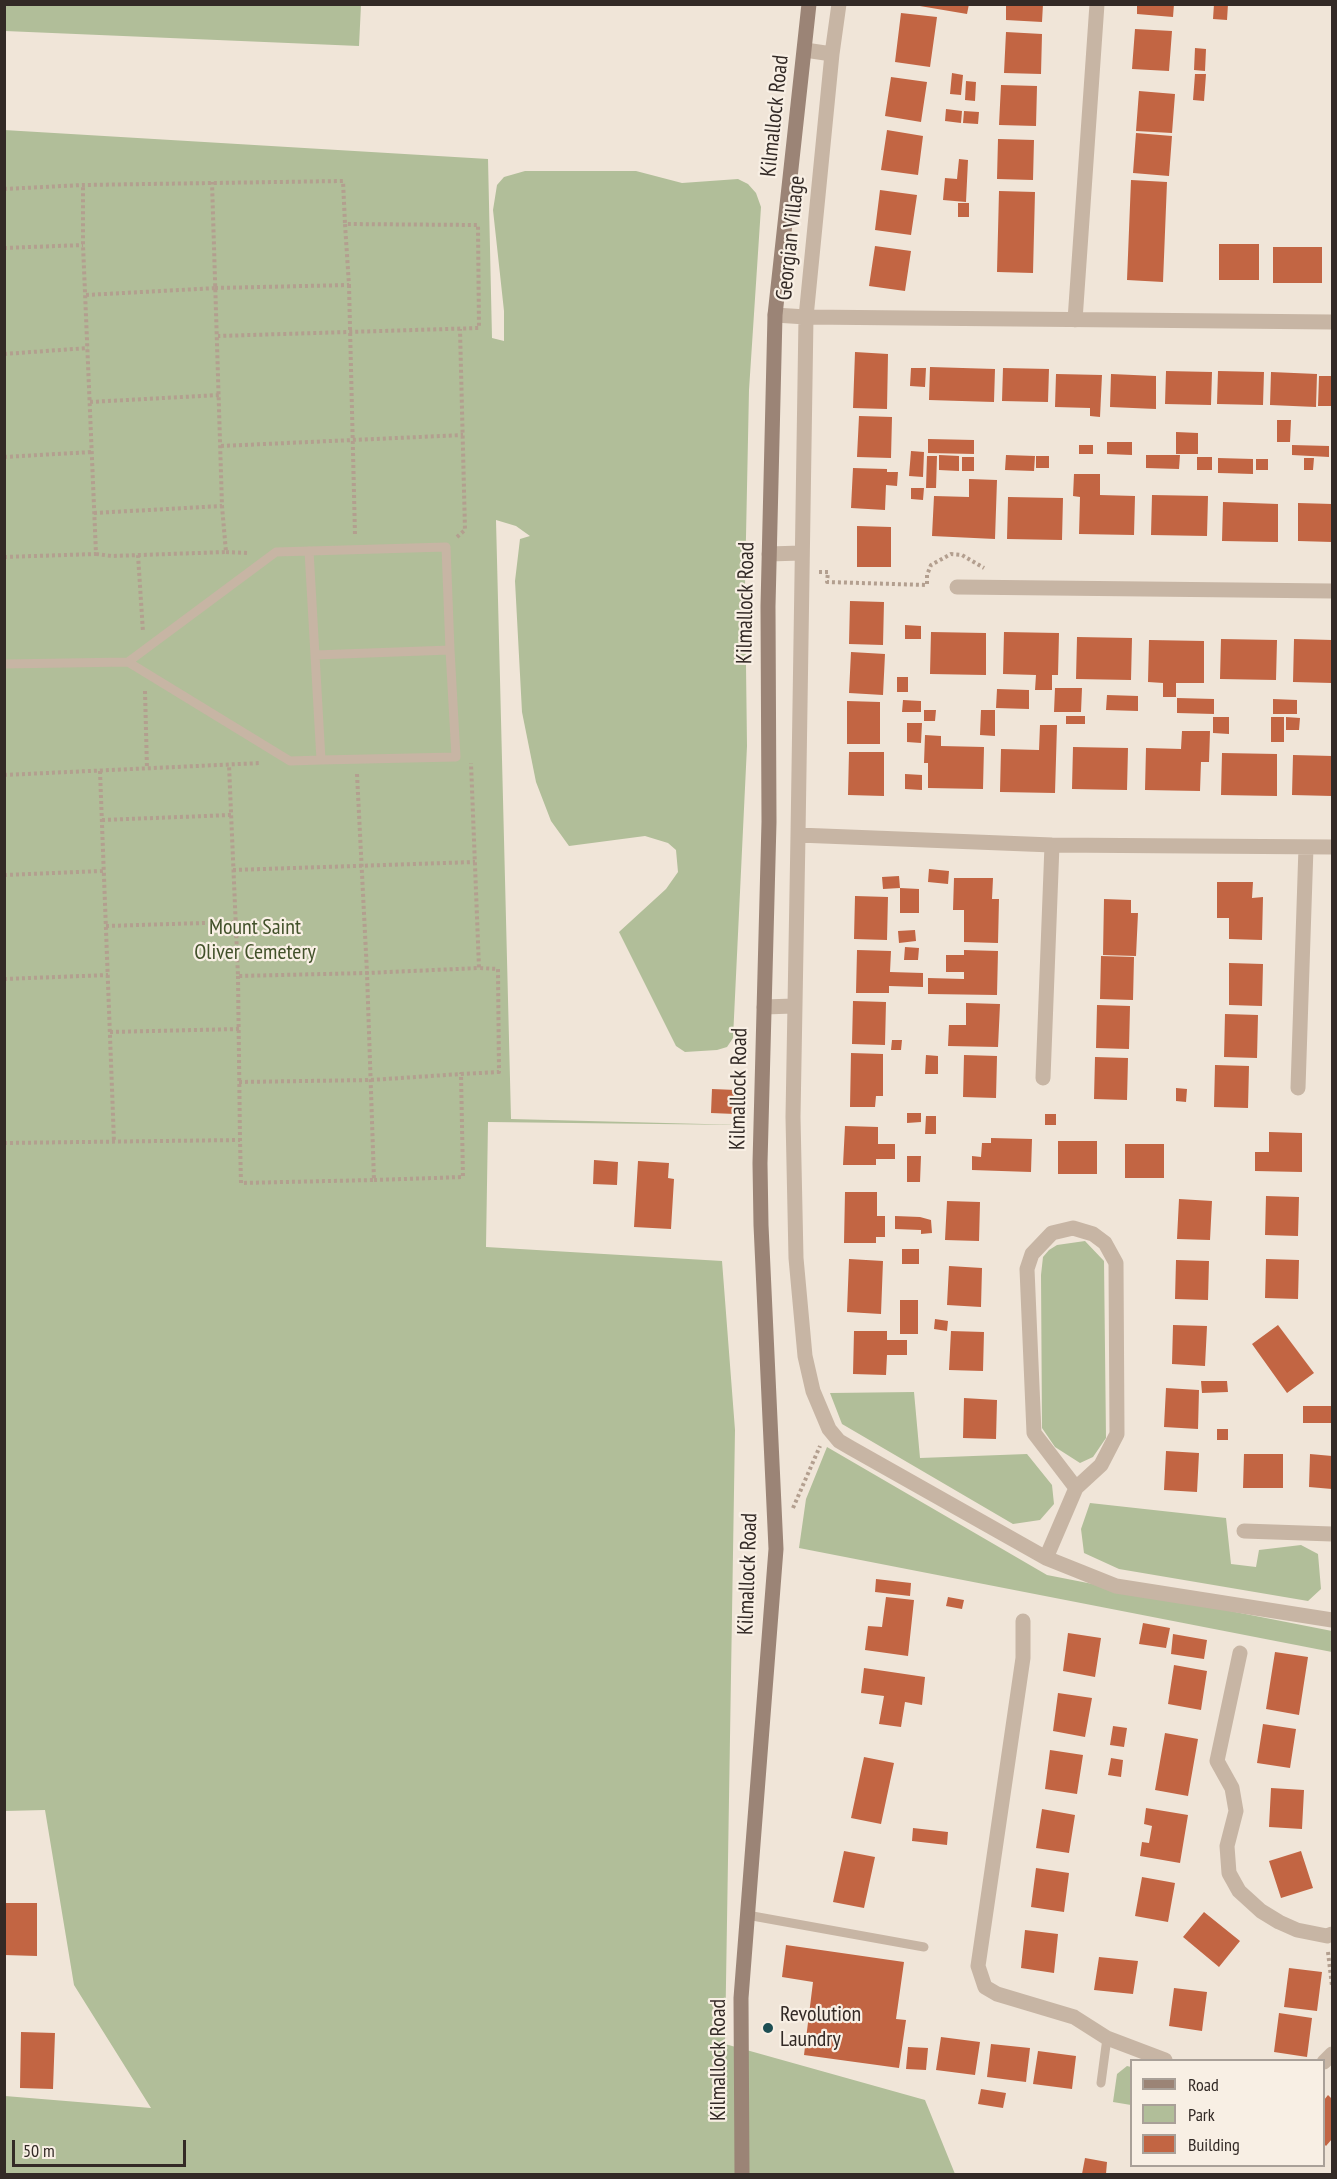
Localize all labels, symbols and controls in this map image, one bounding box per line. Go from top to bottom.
street label: Kilmallock Road [755,54,795,178]
street label: Georgian Village [771,174,811,302]
street label: Kilmallock Road [732,542,760,664]
park label: Mount Saint Oliver Cemetery [194,915,316,966]
street label: Kilmallock Road [725,1028,753,1150]
street label: Kilmallock Road [733,1512,763,1636]
street label: Kilmallock Road [706,1999,732,2121]
place label: Revolution Laundry [780,2002,861,2054]
marker: Revolution Laundry [761,2021,775,2035]
legend [1130,2059,1325,2167]
text: Road [1188,2073,1219,2096]
text: Park [1188,2103,1215,2126]
scale bar [15,2128,189,2166]
text: Building [1188,2133,1240,2156]
text: 50 m [23,2139,55,2162]

